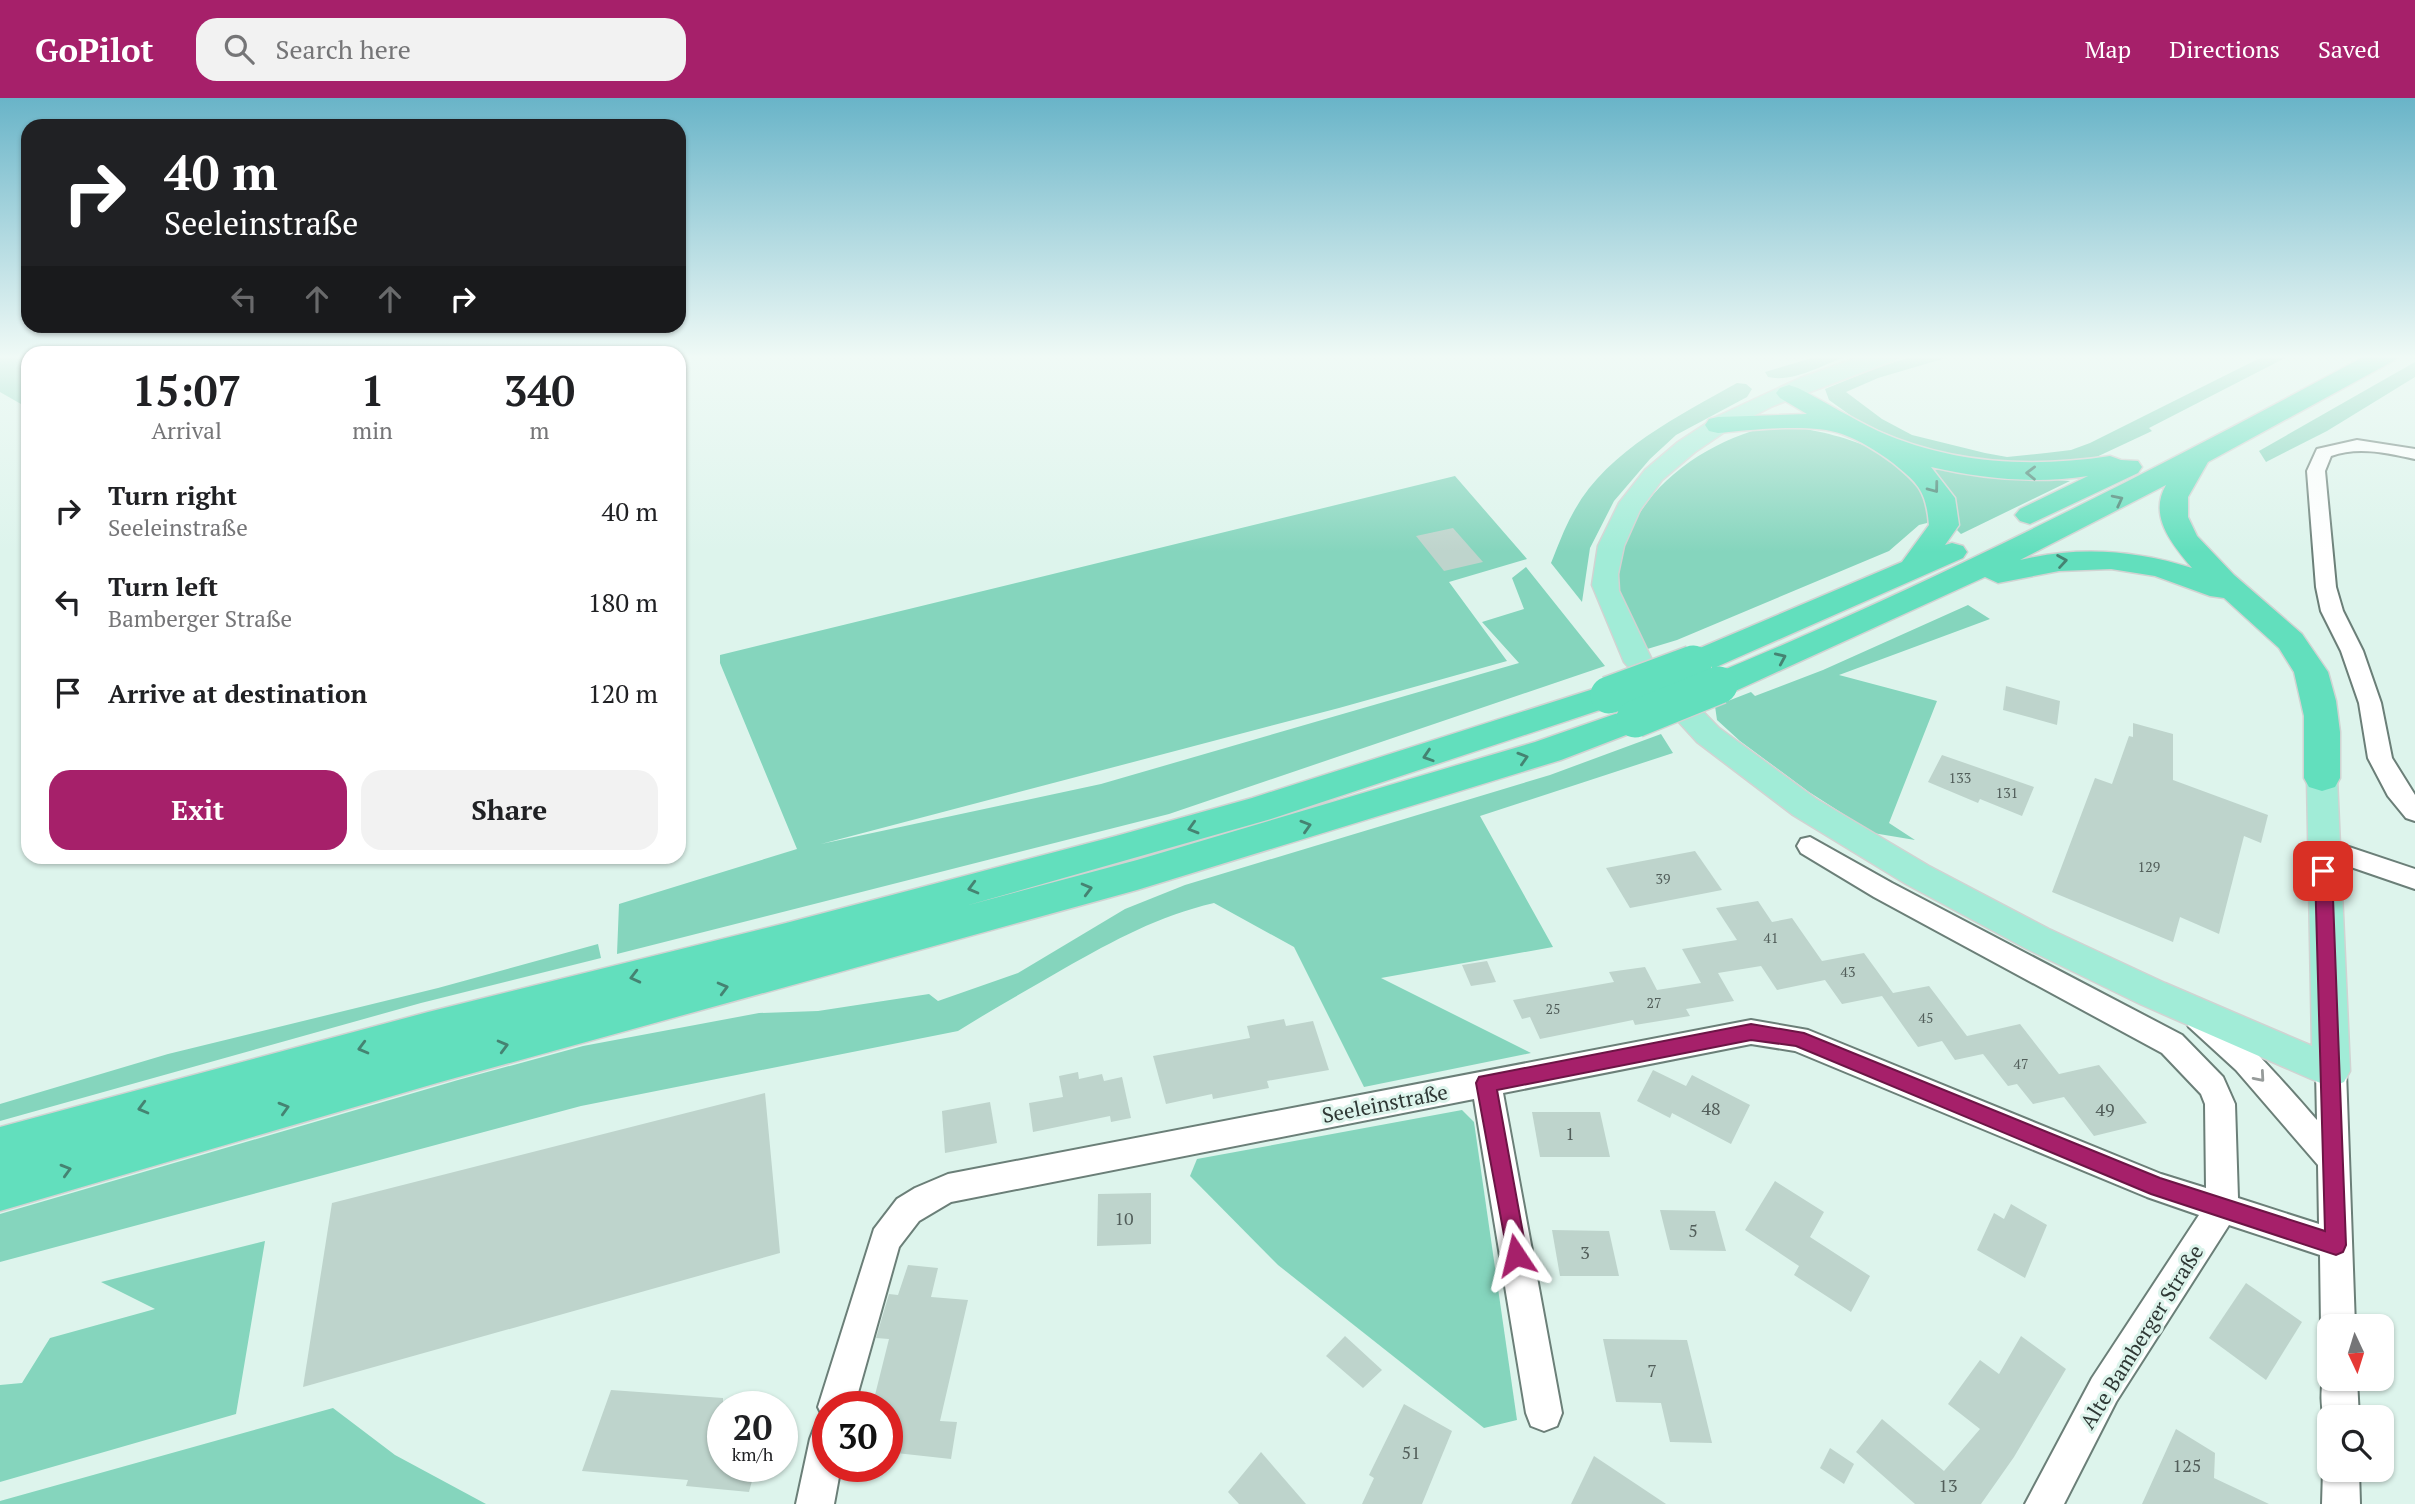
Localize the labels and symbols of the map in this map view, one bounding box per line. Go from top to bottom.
one-way arrow [2026,465,2036,481]
one-way arrow [1925,481,1938,493]
one-way arrow [2111,494,2123,508]
one-way arrow [2056,554,2068,569]
one-way arrow [1774,652,1786,666]
one-way arrow [1423,748,1435,762]
one-way arrow [1517,752,1529,767]
house number: 133 [1949,768,1971,787]
house number: 131 [1996,783,2018,802]
one-way arrow [1187,820,1199,835]
one-way arrow [1299,820,1311,834]
pin [2293,841,2353,901]
house number: 129 [2138,857,2160,876]
house number: 39 [1656,869,1670,888]
one-way arrow [967,880,979,895]
one-way arrow [1081,883,1093,897]
house number: 41 [1764,928,1778,947]
house number: 43 [1841,962,1855,981]
one-way arrow [629,969,641,983]
one-way arrow [717,981,729,996]
house number: 27 [1647,993,1661,1012]
house number: 25 [1546,999,1560,1018]
house number: 45 [1919,1008,1933,1027]
one-way arrow [357,1040,369,1054]
one-way arrow [497,1040,509,1054]
house number: 47 [2014,1054,2028,1073]
one-way arrow [2252,1069,2264,1082]
street label: Seeleinstraße [1320,1077,1450,1129]
house number: 48 [1701,1096,1721,1120]
house number: 49 [2095,1097,2115,1121]
one-way arrow [137,1100,149,1115]
one-way arrow [278,1101,290,1116]
house number: 1 [1565,1121,1575,1145]
one-way arrow [59,1164,71,1179]
house number: 10 [1114,1206,1134,1230]
position arrow [1479,1218,1553,1292]
house number: 5 [1688,1218,1698,1242]
street label: Alte Bamberger Straße [2073,1239,2209,1434]
house number: 3 [1580,1240,1590,1264]
north arrow [2317,1314,2394,1391]
house number: 7 [1647,1358,1657,1382]
speed limit sign: 30 [812,1391,903,1482]
house number: 51 [1401,1440,1421,1464]
house number: 125 [2173,1453,2201,1477]
house number: 13 [1938,1473,1958,1497]

